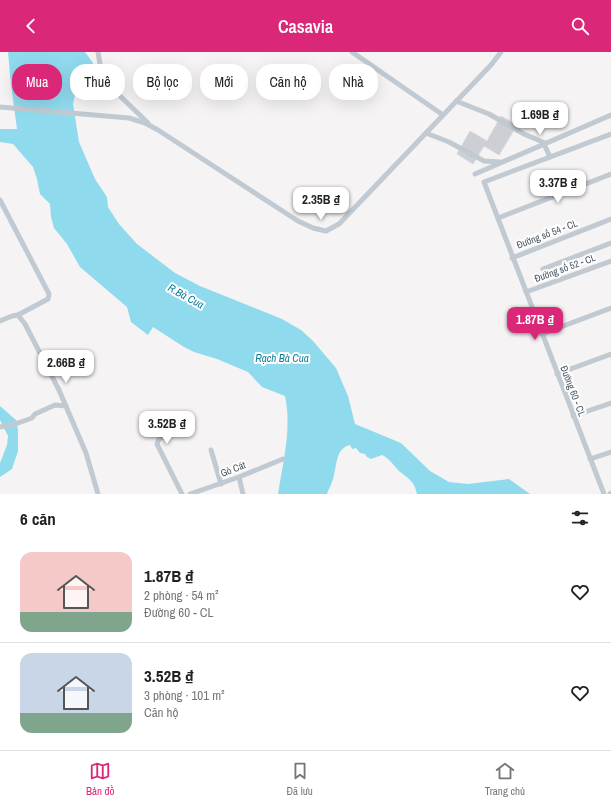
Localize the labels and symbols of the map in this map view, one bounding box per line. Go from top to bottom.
pin: 1.69B ₫ [503,102,577,136]
pin: 3.37B ₫ [521,170,595,204]
pin: 2.35B ₫ [284,187,358,221]
street label: Đường số 54 - CL [515,216,580,252]
street label: Đường số 52 - CL [533,251,598,285]
water label: R.Bà Cua [166,280,206,312]
pin: 1.87B ₫ [498,307,572,341]
pin: 2.66B ₫ [29,350,103,384]
water label: Rạch Bà Cua [255,351,309,365]
street label: Đường 60 - CL [557,364,589,419]
pin: 3.52B ₫ [130,411,204,445]
street label: Gò Cát [219,458,248,480]

